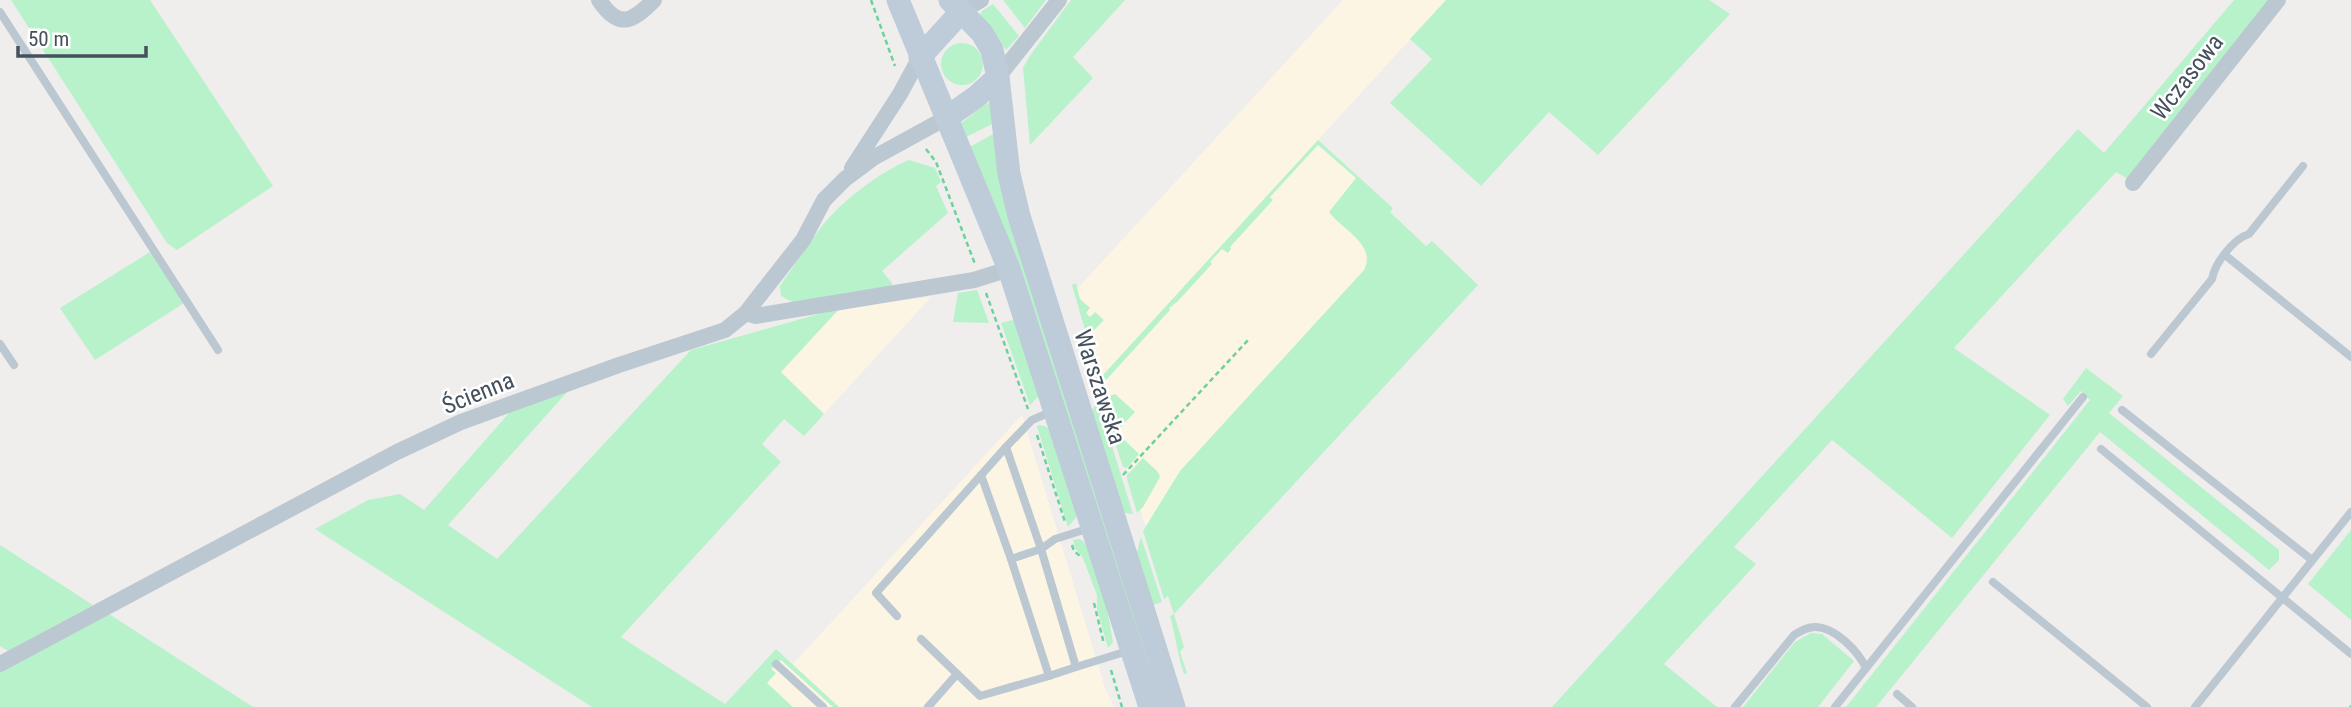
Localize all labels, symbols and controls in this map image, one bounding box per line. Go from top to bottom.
scale bar [18,14,145,58]
text: 50 m [28,27,69,51]
street label: Wczasowa [2145,29,2229,125]
street label: Warszawska [1068,326,1132,448]
street label: Ścienna [438,366,518,420]

